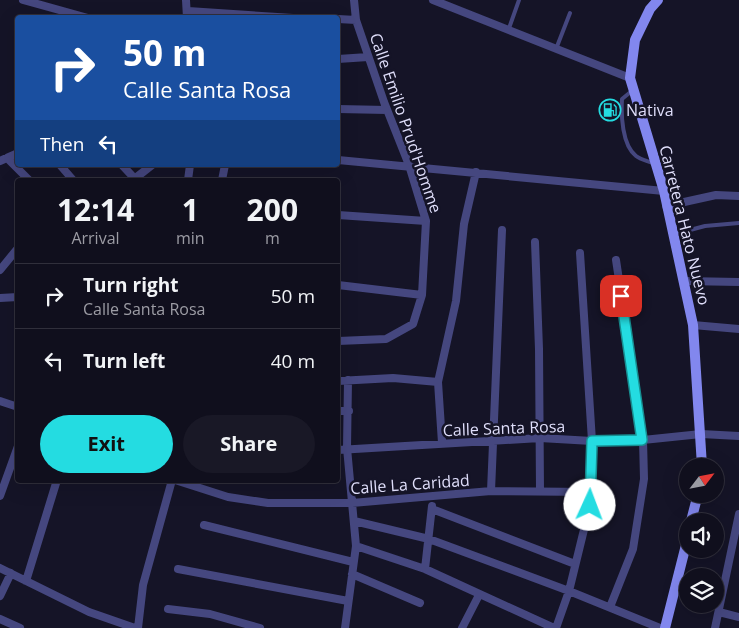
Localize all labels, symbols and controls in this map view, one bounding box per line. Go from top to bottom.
text: 50 m [123,29,206,76]
street label: Calle Emilio Prud'Homme [365,30,447,216]
icon: right [40,35,105,100]
text: Calle Santa Rosa [123,74,291,104]
fuel station icon: Nativa [598,98,622,122]
place label: Nativa [626,99,674,121]
icon: left [94,130,122,158]
text: Then [40,131,84,157]
street label: Carretera Hato Nuevo [654,143,716,307]
text: 12:14 [57,189,134,230]
text: 1 [182,189,199,230]
text: 200 [247,189,298,230]
text: Arrival [71,227,120,249]
text: min [176,227,205,249]
text: m [265,227,280,249]
text: Turn right [83,272,178,298]
pin [600,275,642,317]
icon: right [40,282,68,310]
icon: arrive [607,282,635,310]
text: 50 m [271,283,315,309]
text: Calle Santa Rosa [83,298,205,320]
icon: left [40,347,68,375]
text: Turn left [83,348,165,374]
text: 40 m [271,348,315,374]
button: Exit [40,415,173,473]
button: Share [183,415,315,473]
street label: Calle Santa Rosa [442,415,566,441]
north arrow [679,458,724,502]
map controls [679,458,724,613]
street label: Calle La Caridad [350,469,470,499]
position arrow [563,478,615,530]
button: sound [679,513,724,558]
button: layers [679,568,724,613]

